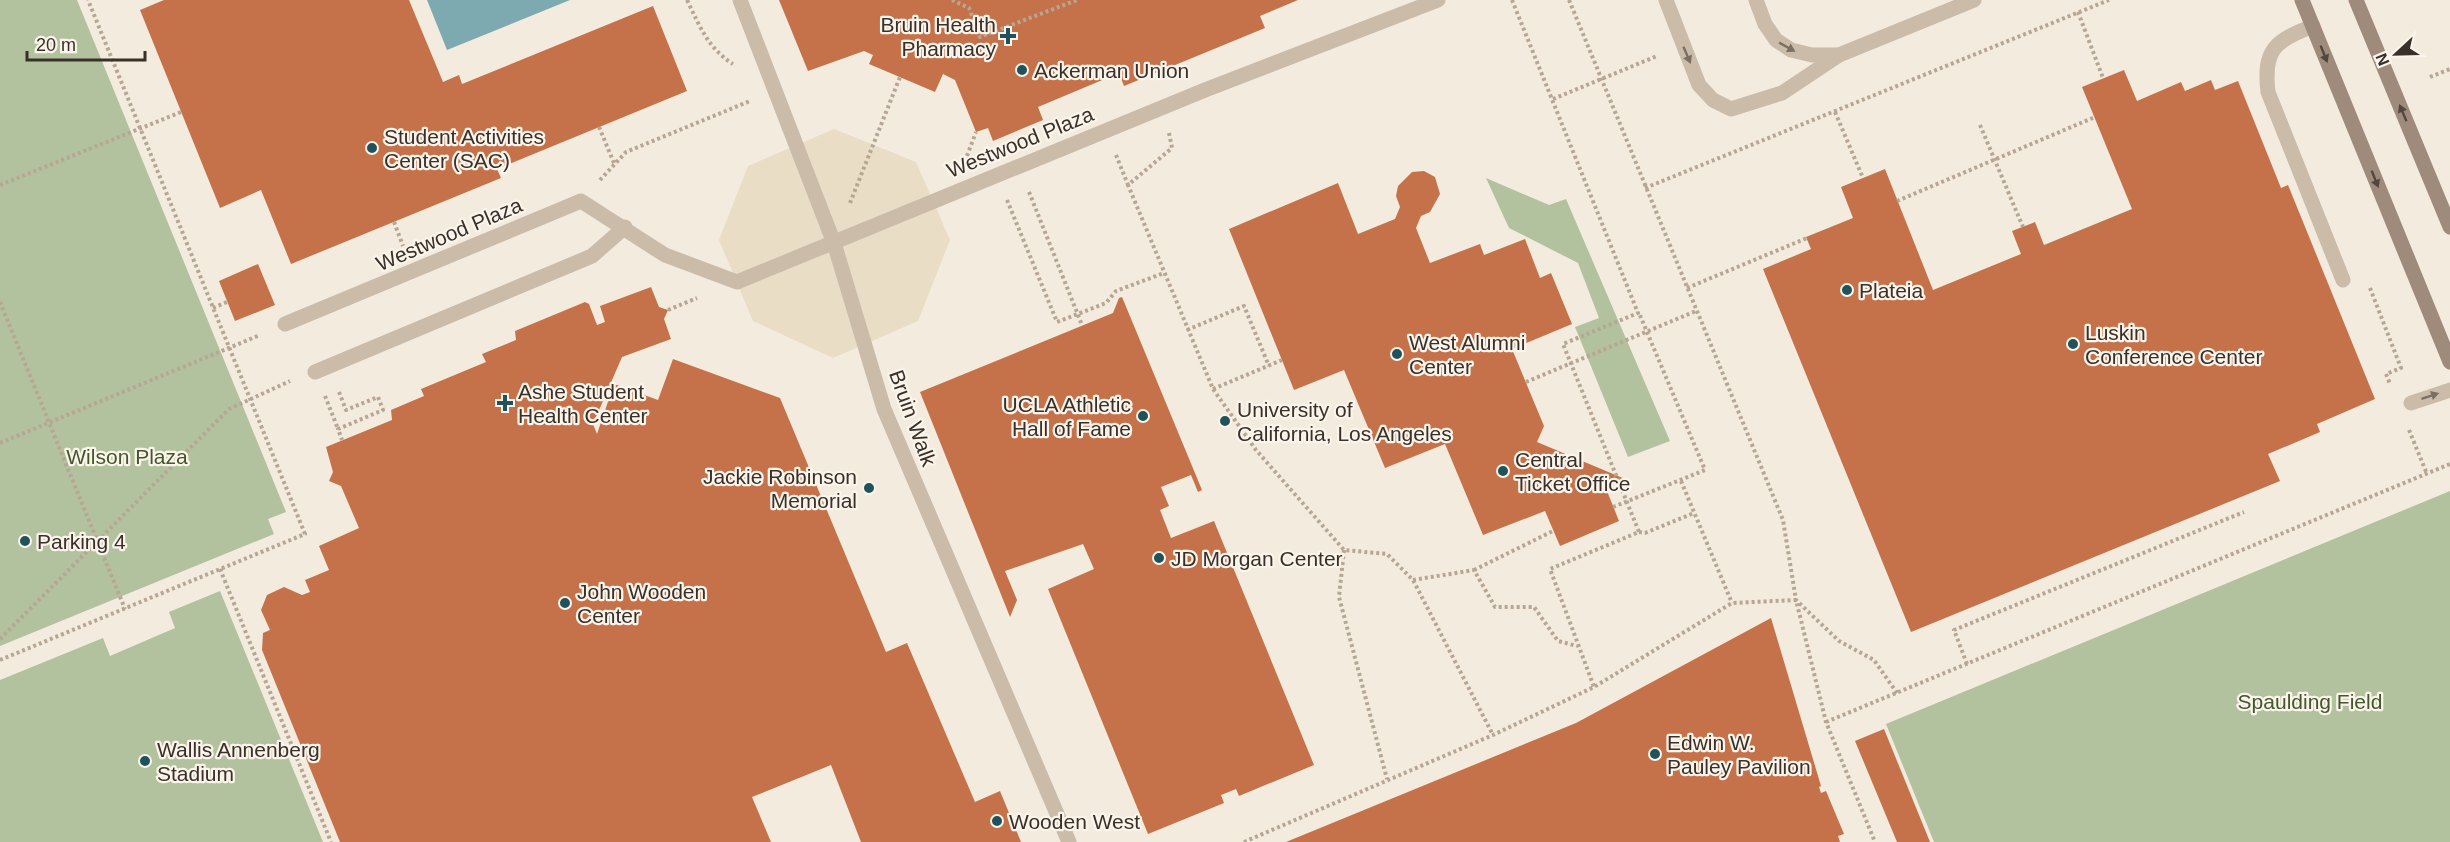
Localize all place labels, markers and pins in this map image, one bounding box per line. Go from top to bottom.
place label: Bruin Health Pharmacy [880,13,996,60]
marker: Bruin Health Pharmacy [1001,29,1015,43]
place label: Ackerman Union [1034,59,1189,82]
marker: Ackerman Union [1015,63,1029,77]
place label: Student Activities Center (SAC) [384,125,544,172]
marker: Student Activities Center (SAC) [365,141,379,155]
place label: Plateia [1859,279,1924,302]
marker: Plateia [1840,283,1854,297]
place label: Luskin Conference Center [2085,321,2262,368]
place label: West Alumni Center [1409,331,1525,378]
marker: Luskin Conference Center [2066,337,2080,351]
marker: West Alumni Center [1390,347,1404,361]
place label: Ashe Student Health Center [518,380,648,427]
place label: UCLA Athletic Hall of Fame [1003,393,1131,440]
marker: Ashe Student Health Center [496,394,514,412]
place label: University of California, Los Angeles [1237,398,1452,445]
marker: UCLA Athletic Hall of Fame [1136,409,1150,423]
marker: University of California, Los Angeles [1218,414,1232,428]
place label: Central Ticket Office [1515,448,1631,495]
marker: Central Ticket Office [1496,464,1510,478]
place label: Jackie Robinson Memorial [703,465,857,512]
marker: Jackie Robinson Memorial [862,481,876,495]
place label: Parking 4 [37,530,126,553]
marker: Parking 4 [18,534,32,548]
place label: JD Morgan Center [1171,547,1343,570]
marker: JD Morgan Center [1152,551,1166,565]
place label: John Wooden Center [577,580,706,627]
marker: John Wooden Center [558,596,572,610]
place label: Edwin W. Pauley Pavilion [1667,731,1811,778]
place label: Wallis Annenberg Stadium [157,738,320,785]
marker: Edwin W. Pauley Pavilion [1648,747,1662,761]
marker: Wallis Annenberg Stadium [138,754,152,768]
place label: Wooden West [1009,810,1140,833]
marker: Wooden West [990,814,1004,828]

